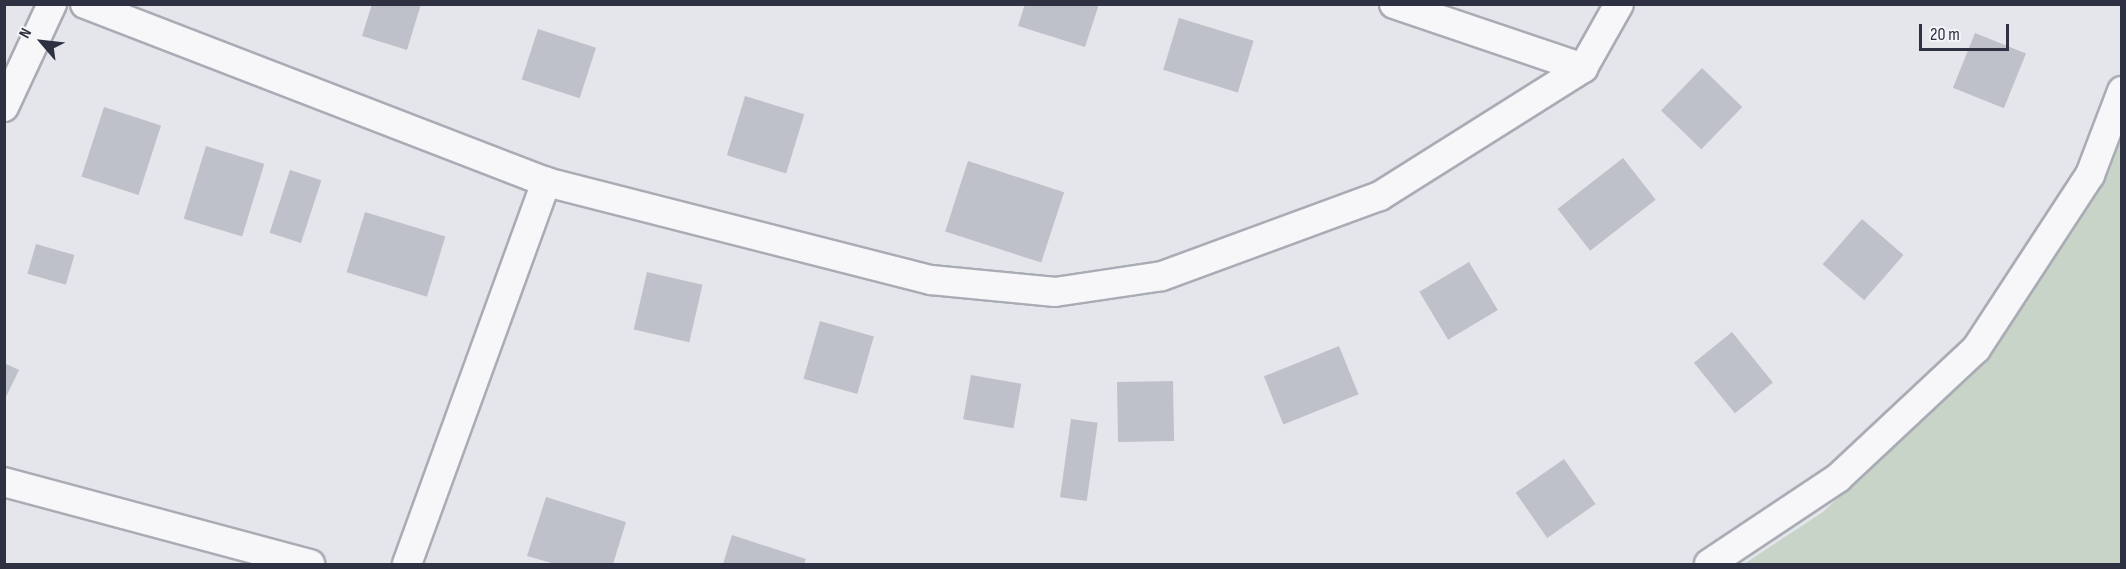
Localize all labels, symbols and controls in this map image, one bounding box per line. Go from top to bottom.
north arrow [12,12,72,72]
scale bar [1922,12,2012,50]
text: 20 m [1930,24,1960,45]
text: N [15,25,36,42]

